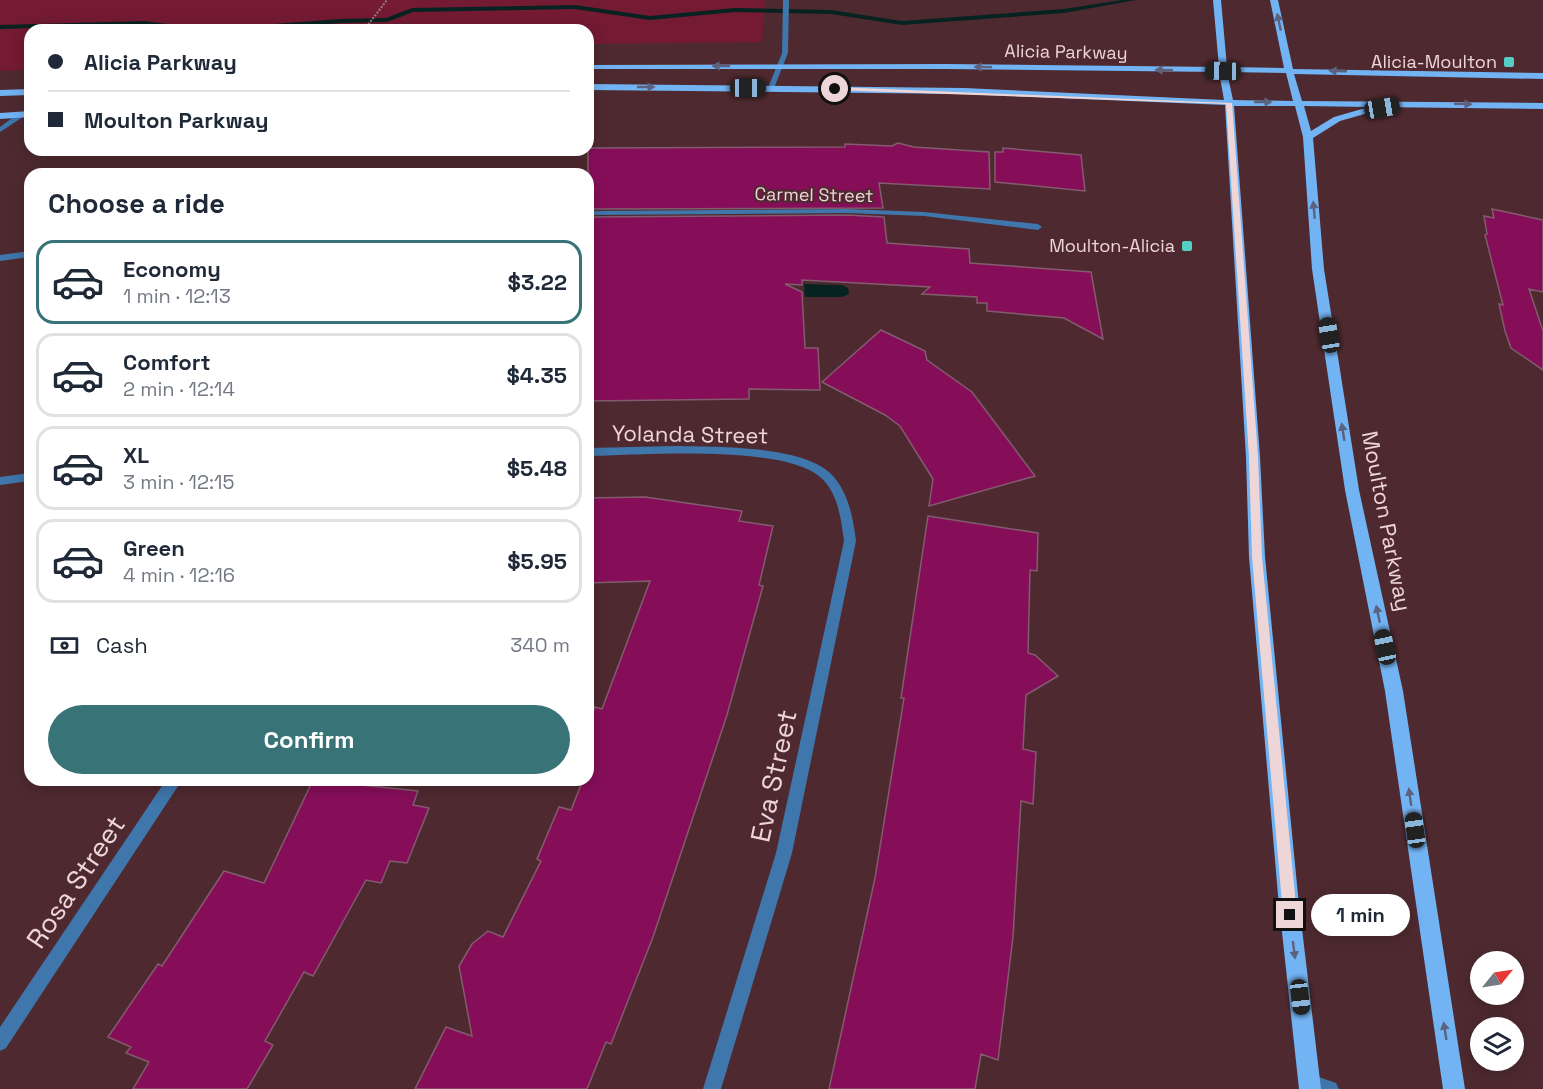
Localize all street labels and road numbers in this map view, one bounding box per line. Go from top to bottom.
street label: Alicia Parkway [1004,39,1128,64]
street label: Carmel Street [754,182,874,207]
street label: Yolanda Street [612,419,768,449]
street label: Moulton Parkway [1356,429,1418,613]
street label: Eva Street [742,707,805,845]
street label: Rosa Street [18,809,133,955]

